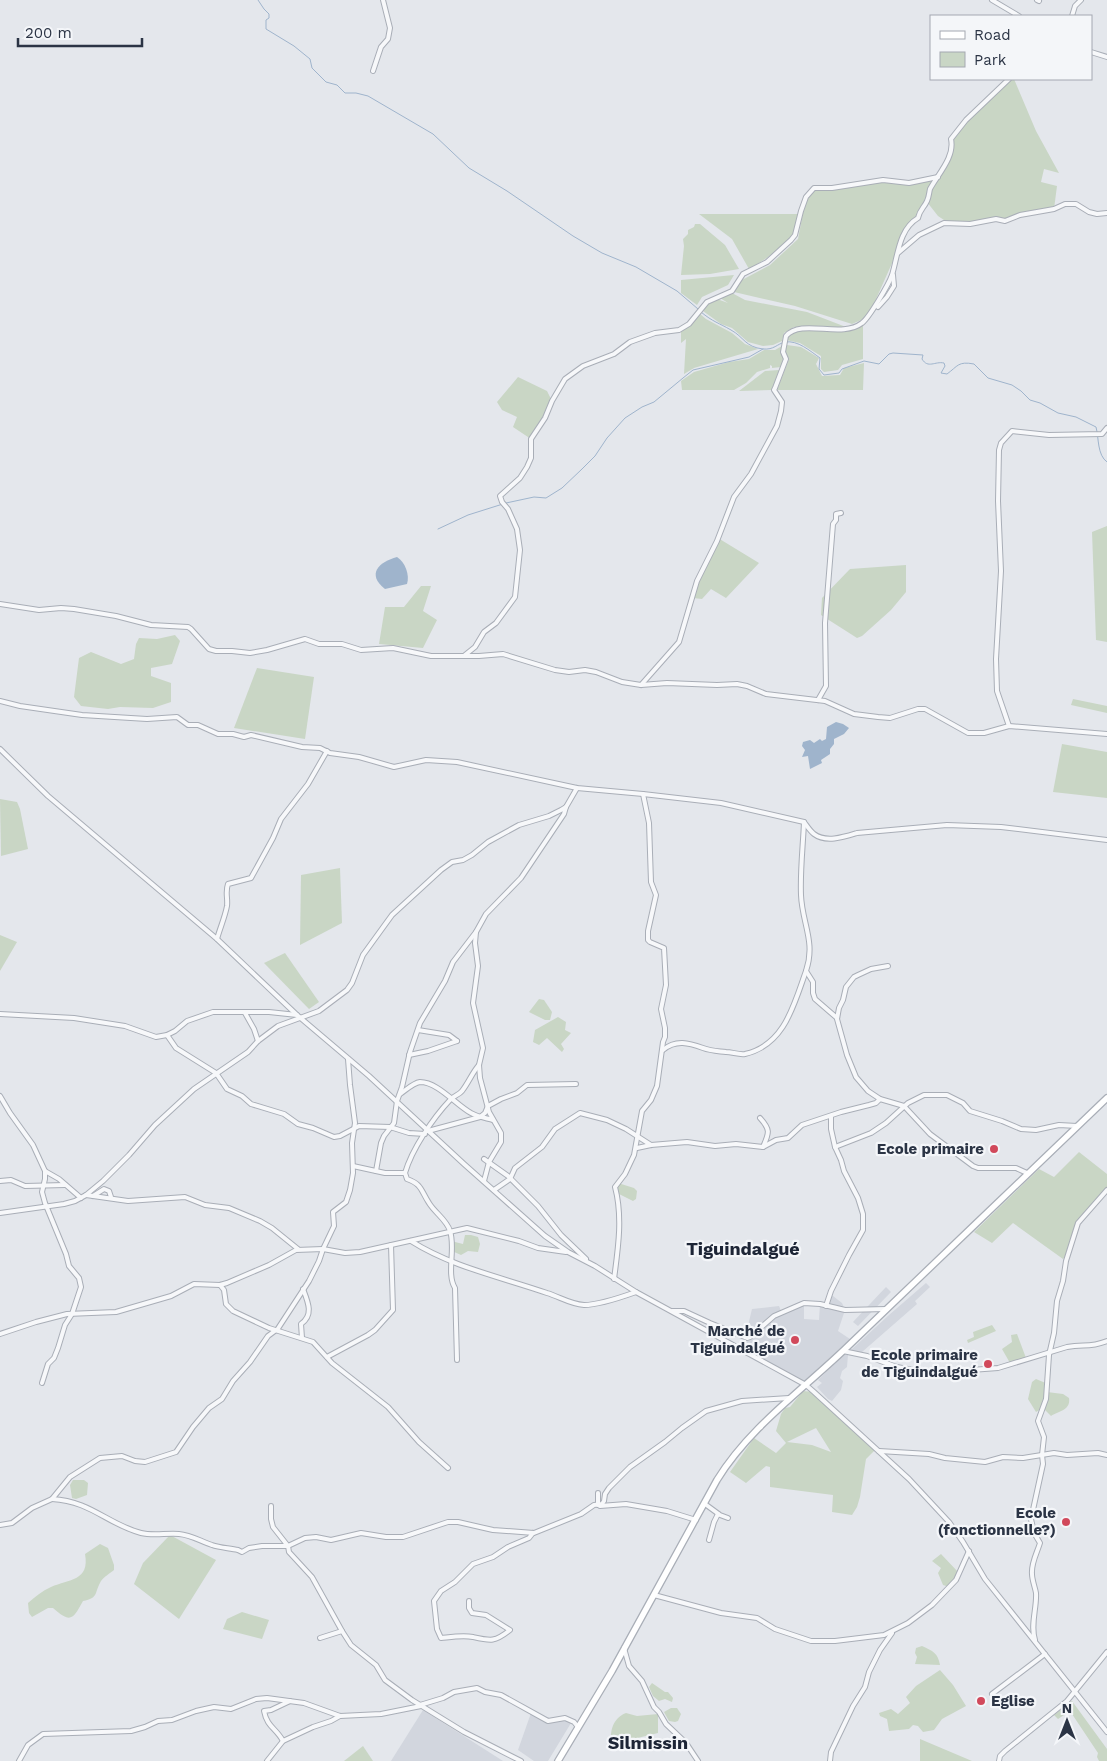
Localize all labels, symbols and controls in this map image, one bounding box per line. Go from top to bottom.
scale bar [18,15,141,47]
legend [930,15,1092,80]
text: 200 m [25,24,72,42]
text: Road [974,26,1011,44]
text: Park [974,51,1007,69]
place label: Ecole primaire [877,1140,984,1158]
marker: Ecole primaire [988,1143,1000,1155]
district label: Tiguindalgué [686,1238,800,1259]
place label: Marché de Tiguindalgué [690,1322,785,1357]
marker: Marché de Tiguindalgué [789,1334,801,1346]
place label: Ecole primaire de Tiguindalgué [861,1346,978,1381]
marker: Ecole primaire de Tiguindalgué [982,1358,994,1370]
place label: Ecole (fonctionnelle?) [938,1504,1056,1539]
marker: Ecole (fonctionnelle?) [1060,1516,1072,1528]
place label: Eglise [991,1692,1035,1710]
marker: Eglise [975,1695,987,1707]
north arrow [1042,1696,1092,1746]
text: N [1062,1700,1072,1716]
district label: Silmissin [608,1732,688,1753]

